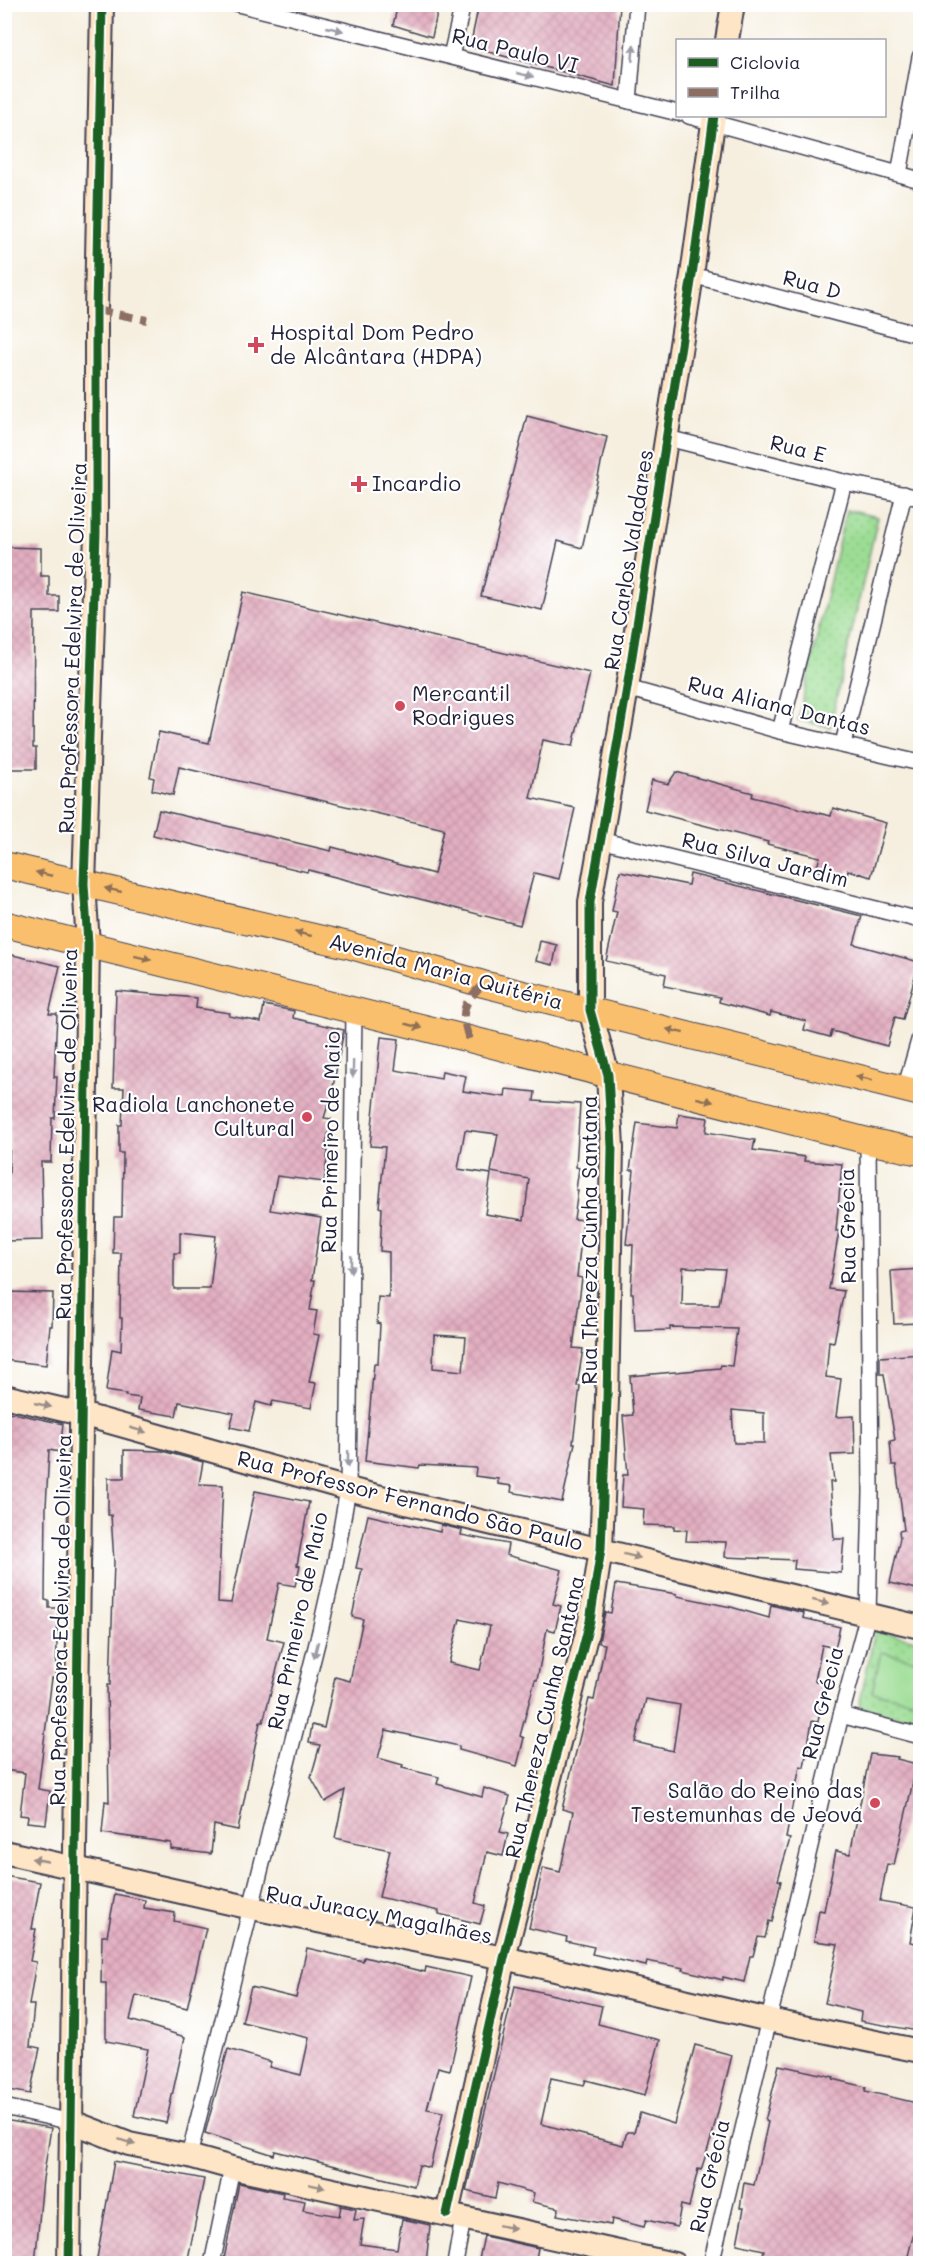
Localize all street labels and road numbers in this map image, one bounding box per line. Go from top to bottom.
street label: Rua Paulo VI [449,21,581,78]
street label: Rua D [780,263,844,304]
street label: Rua E [768,428,829,468]
street label: Rua Carlos Valadares [597,447,658,672]
street label: Rua Professora Edelvira de Oliveira [52,462,91,834]
street label: Rua Aliana Dantas [685,669,873,740]
street label: Rua Silva Jardim [679,825,852,892]
street label: Avenida Maria Quitéria [327,926,566,1015]
street label: Rua Professora Edelvira de Oliveira [49,948,82,1320]
street label: Rua Primeiro de Maio [314,1031,345,1253]
street label: Rua Thereza Cunha Santana [575,1095,602,1385]
street label: Rua Grécia [832,1168,861,1284]
street label: Rua Professora Edelvira de Oliveira [43,1434,76,1806]
street label: Rua Professor Fernando São Paulo [235,1443,586,1556]
street label: Rua Primeiro de Maio [260,1509,333,1732]
street label: Rua Thereza Cunha Santana [498,1573,589,1861]
street label: Rua Grécia [794,1643,849,1762]
street label: Rua Juracy Magalhães [264,1878,495,1949]
street label: Rua Grécia [682,2116,735,2235]

